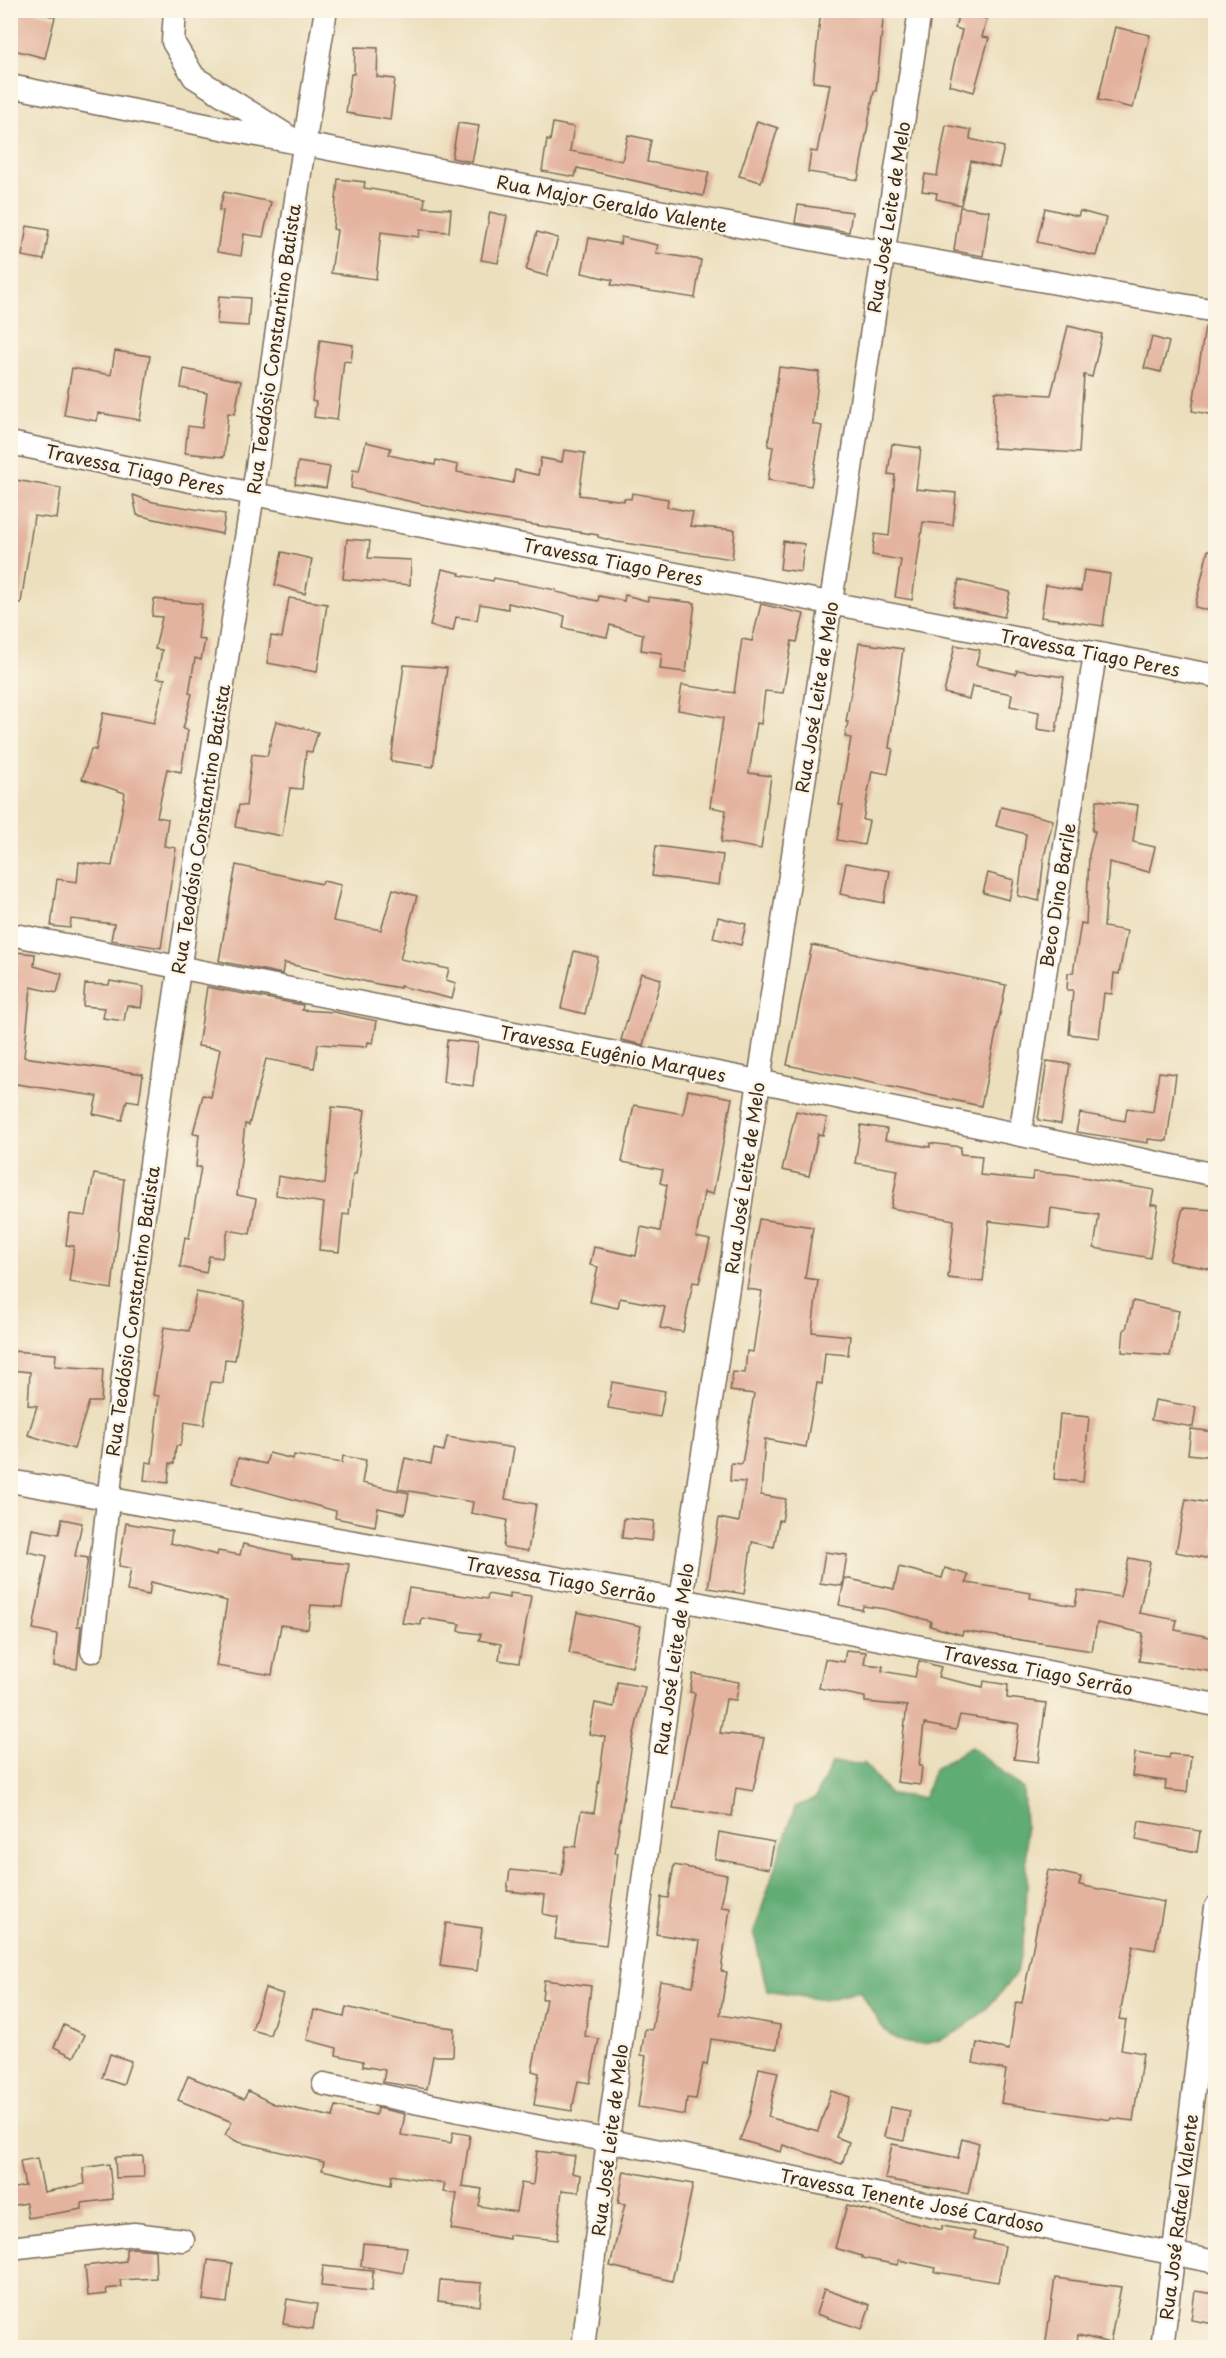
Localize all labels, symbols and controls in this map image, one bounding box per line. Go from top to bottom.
street label: Rua José Leite de Melo [860,119,916,315]
street label: Rua Major Geraldo Valente [494,167,730,239]
street label: Rua Teodósio Constantino Batista [239,202,307,496]
street label: Travessa Tiago Peres [43,437,227,501]
street label: Travessa Tiago Peres [521,530,705,592]
street label: Rua José Leite de Melo [788,599,844,795]
street label: Travessa Tiago Peres [998,621,1182,683]
street label: Rua Teodósio Constantino Batista [164,682,236,976]
street label: Beco Dino Barile [1032,821,1082,969]
street label: Travessa Eugênio Marques [498,1018,728,1088]
street label: Rua José Leite de Melo [717,1080,771,1276]
street label: Rua Teodósio Constantino Batista [98,1164,166,1458]
street label: Travessa Tiago Serrão [464,1549,658,1609]
street label: Rua José Leite de Melo [646,1561,700,1757]
street label: Travessa Tiago Serrão [941,1638,1135,1702]
street label: Rua José Leite de Melo [584,2042,634,2238]
street label: Rua José Rafael Valente [1152,2112,1204,2322]
street label: Travessa Tenente José Cardoso [777,2161,1047,2239]

